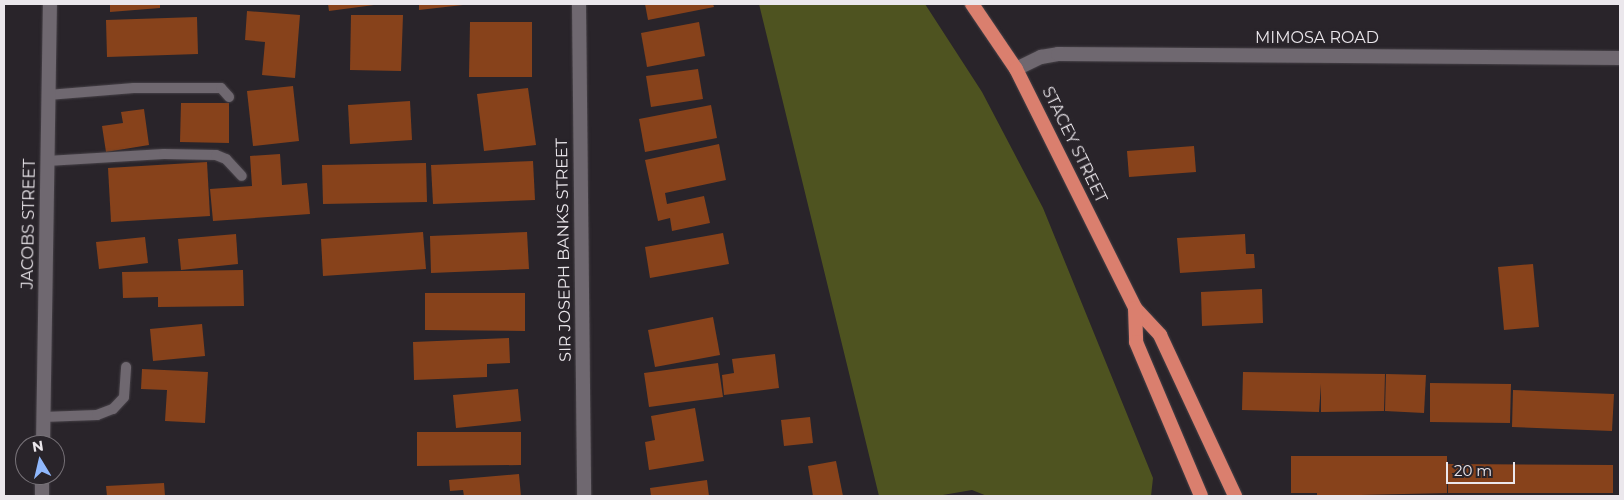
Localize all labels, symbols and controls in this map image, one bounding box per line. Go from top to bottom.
street label: MIMOSA ROAD [1255,28,1379,48]
street label: STACEY STREET [1038,84,1110,206]
street label: SIR JOSEPH BANKS STREET [552,138,576,362]
street label: JACOBS STREET [18,159,40,289]
north arrow [15,435,65,485]
text: N [31,436,45,456]
scale bar [1449,452,1518,484]
text: 20 m [1454,461,1492,480]

